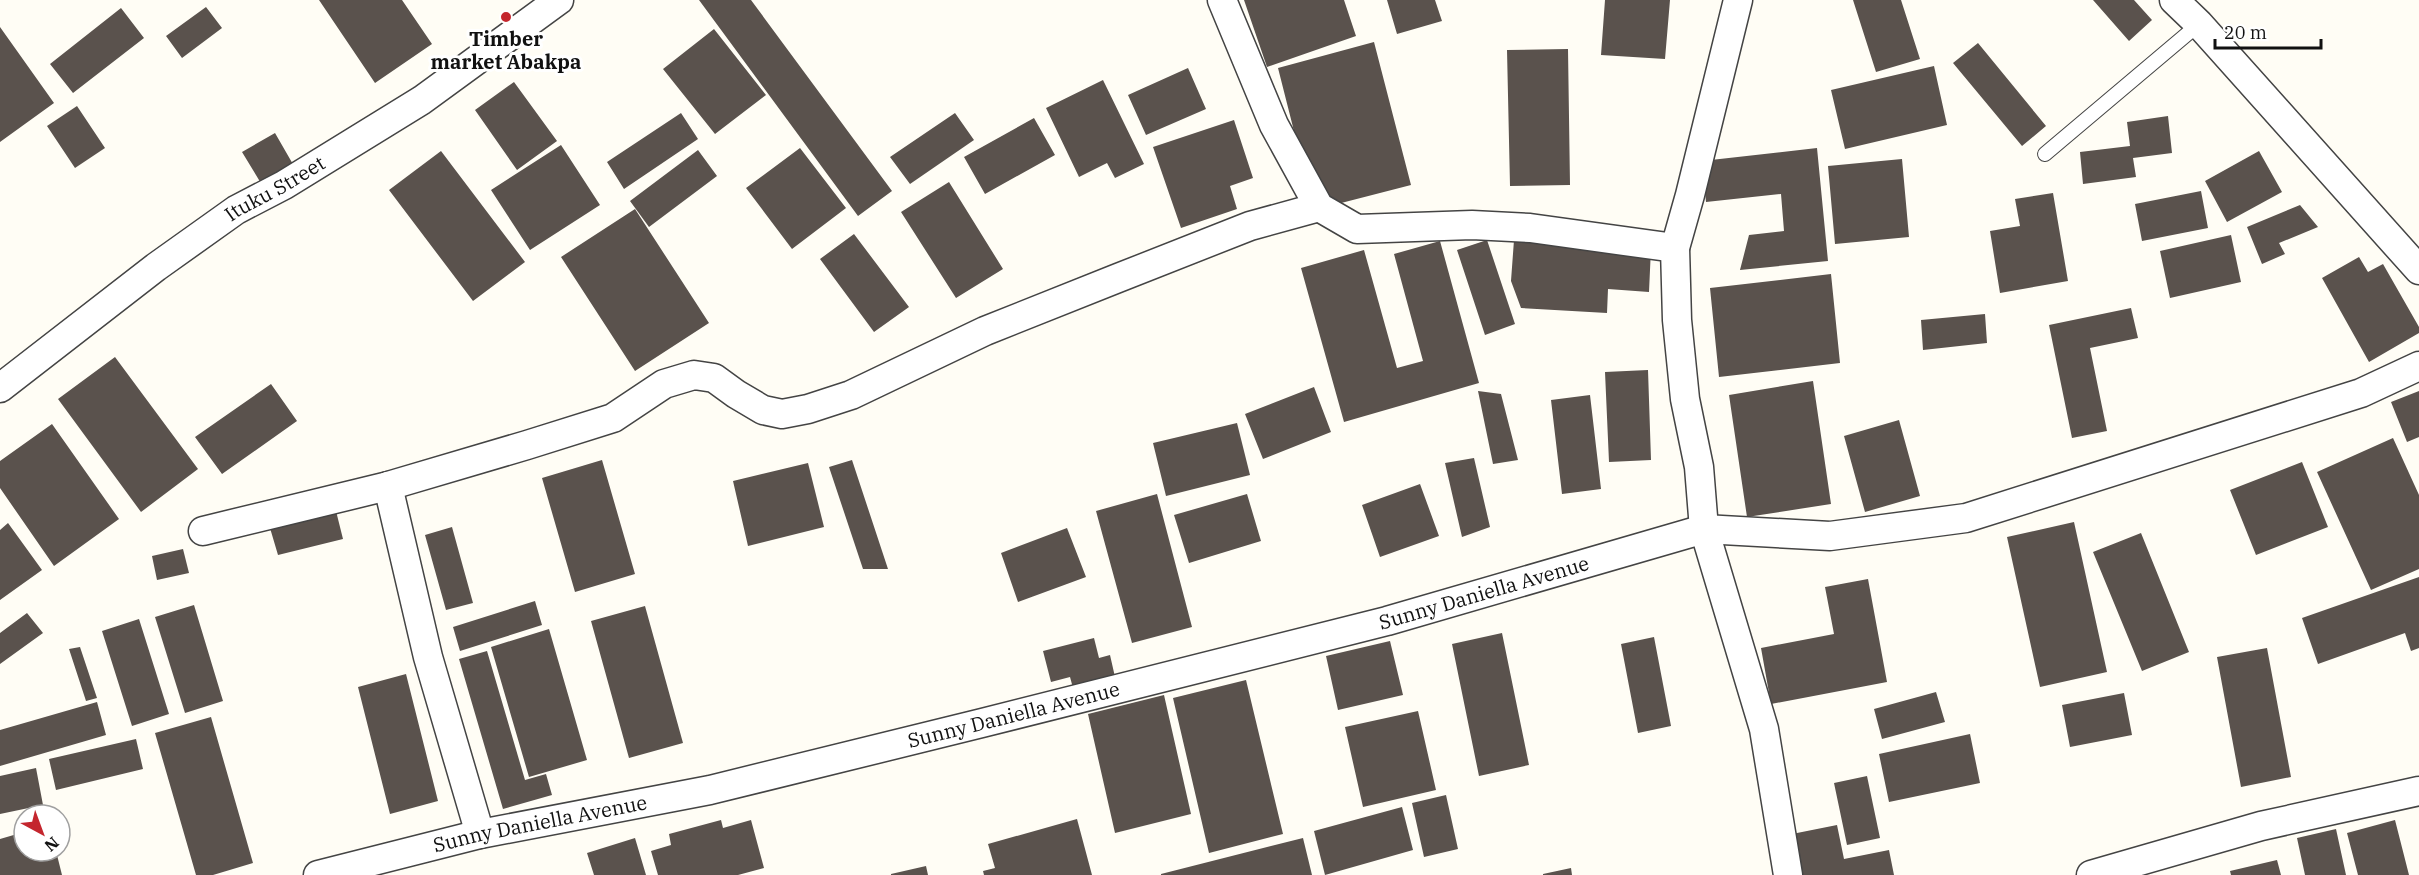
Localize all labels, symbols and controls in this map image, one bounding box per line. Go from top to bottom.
marker: Timber market Abakpa [499,10,513,24]
scale bar [2215,12,2322,50]
text: 20 m [2224,21,2267,44]
place label: Timber market Abakpa [431,25,581,75]
street label: Ituku Street [219,149,330,227]
street label: Sunny Daniella Avenue [1376,549,1592,636]
street label: Sunny Daniella Avenue [905,675,1122,754]
street label: Sunny Daniella Avenue [430,788,649,858]
north arrow [12,803,72,863]
text: N [41,833,63,856]

